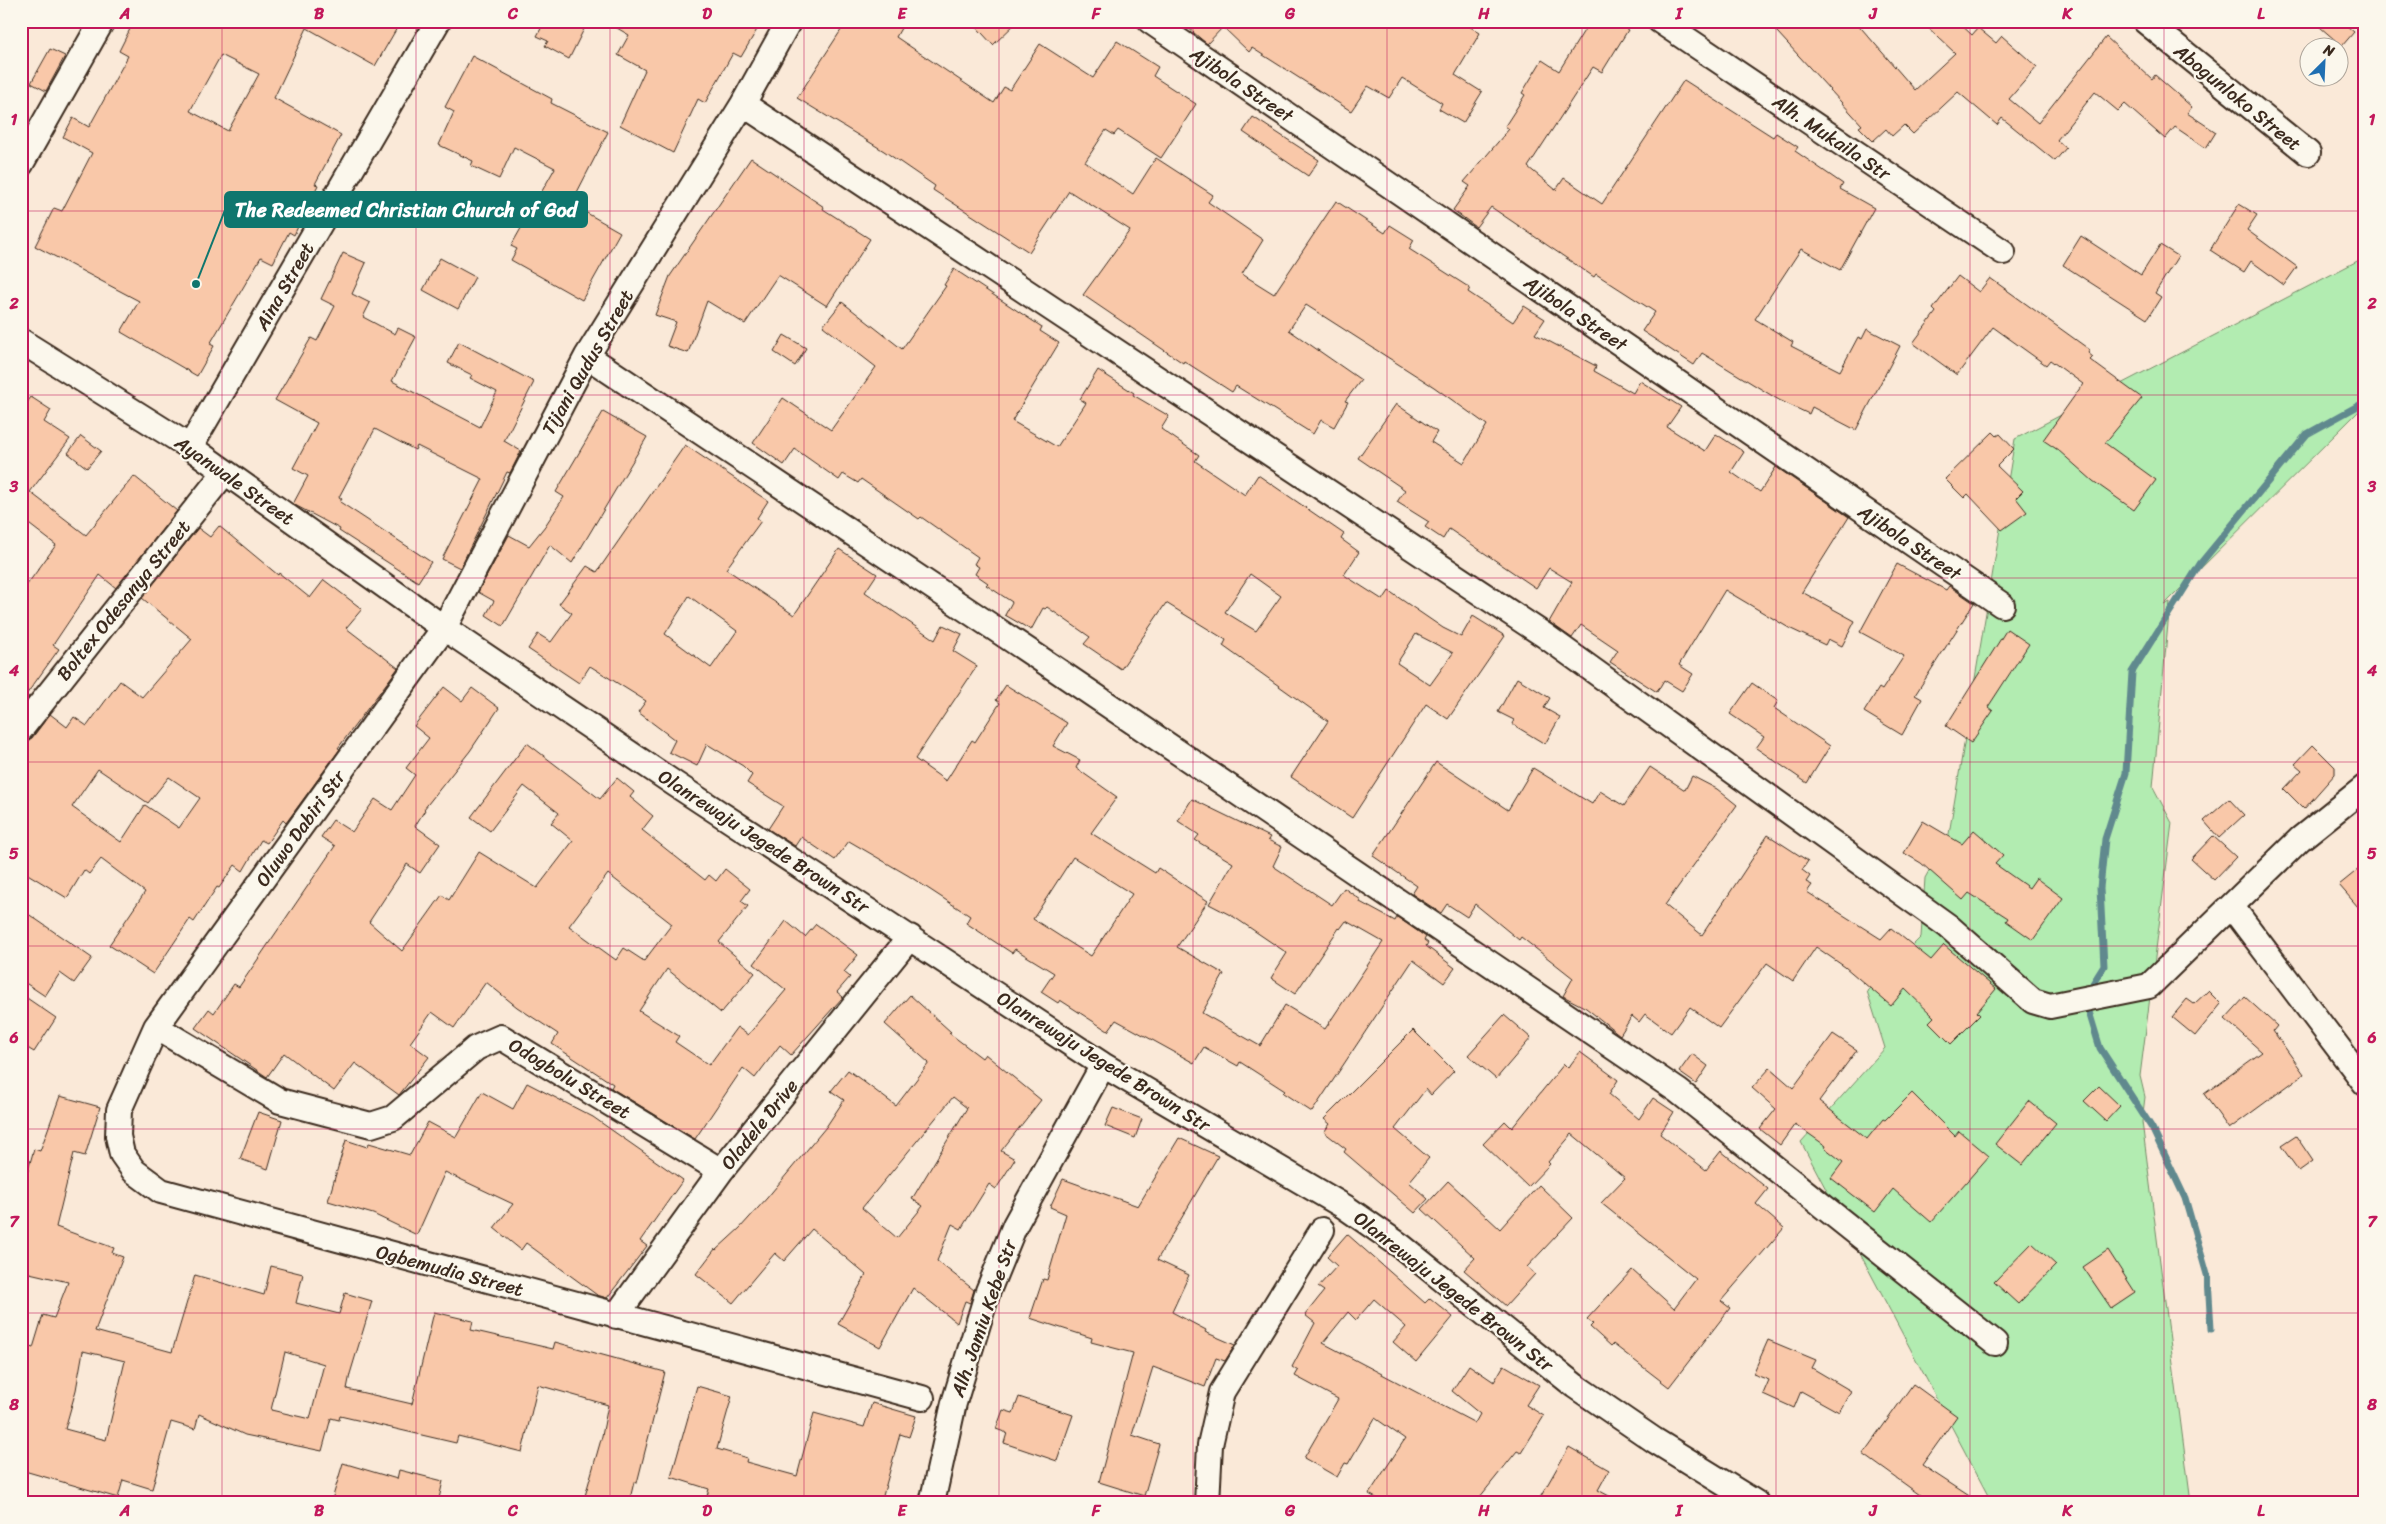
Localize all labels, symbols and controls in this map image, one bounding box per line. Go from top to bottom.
text: A [119,0,130,28]
text: B [314,0,325,28]
text: C [507,0,519,28]
text: D [702,0,712,28]
text: E [898,0,908,28]
text: F [1091,0,1102,28]
text: G [1284,0,1296,28]
text: H [1477,0,1490,28]
text: I [1675,0,1684,28]
text: J [1868,0,1878,28]
text: K [2061,0,2073,28]
text: L [2257,0,2265,28]
street label: Abogunloko Street [2166,35,2309,160]
street label: Ajibola Street [1182,37,1301,132]
text: N [2319,37,2339,64]
north arrow [2298,38,2348,88]
street label: Alh. Mukaila Str [1765,85,1899,190]
text: 1 [11,105,18,134]
text: 1 [2369,105,2376,134]
callout: The Redeemed Christian Church of God [225,192,587,227]
text: The Redeemed Christian Church of God [235,193,580,228]
street label: Aina Street [245,236,323,338]
street label: Ajibola Street [1516,266,1635,361]
street label: Tijani Qudus Street [532,283,643,441]
text: 2 [8,289,19,318]
text: 2 [2366,289,2377,318]
street label: Ayanwale Street [167,426,302,534]
text: 3 [9,472,19,501]
text: 3 [2367,472,2377,501]
street label: Ajibola Street [1850,495,1969,590]
street label: Boltex Odesanya Street [48,512,199,688]
text: 4 [8,656,19,685]
text: 4 [2366,656,2377,685]
street label: Olanrewaju Jegede Brown Str [651,760,877,923]
street label: Oluwo Dabiri Str [247,762,355,894]
text: 5 [9,839,19,868]
text: 5 [2367,839,2377,868]
street label: Olanrewaju Jegede Brown Str [990,982,1218,1141]
text: 6 [8,1023,19,1052]
text: 6 [2366,1023,2377,1052]
street label: Odogbolu Street [502,1029,637,1128]
street label: Oladele Drive [712,1071,807,1177]
street label: Olanrewaju Jegede Brown Str [1346,1202,1562,1381]
text: 7 [9,1207,20,1236]
text: 7 [2367,1207,2378,1236]
street label: Alh. Jamiu Kebe Str [941,1234,1026,1402]
street label: Ogbemudia Street [372,1235,527,1306]
text: 8 [8,1390,19,1419]
text: 8 [2366,1390,2377,1419]
text: A [119,1496,130,1524]
text: B [314,1496,325,1524]
text: C [507,1496,519,1524]
text: D [702,1496,712,1524]
text: E [898,1496,908,1524]
text: F [1091,1496,1102,1524]
text: G [1284,1496,1296,1524]
text: H [1477,1496,1490,1524]
text: I [1675,1496,1684,1524]
text: J [1868,1496,1878,1524]
text: K [2061,1496,2073,1524]
text: L [2257,1496,2265,1524]

